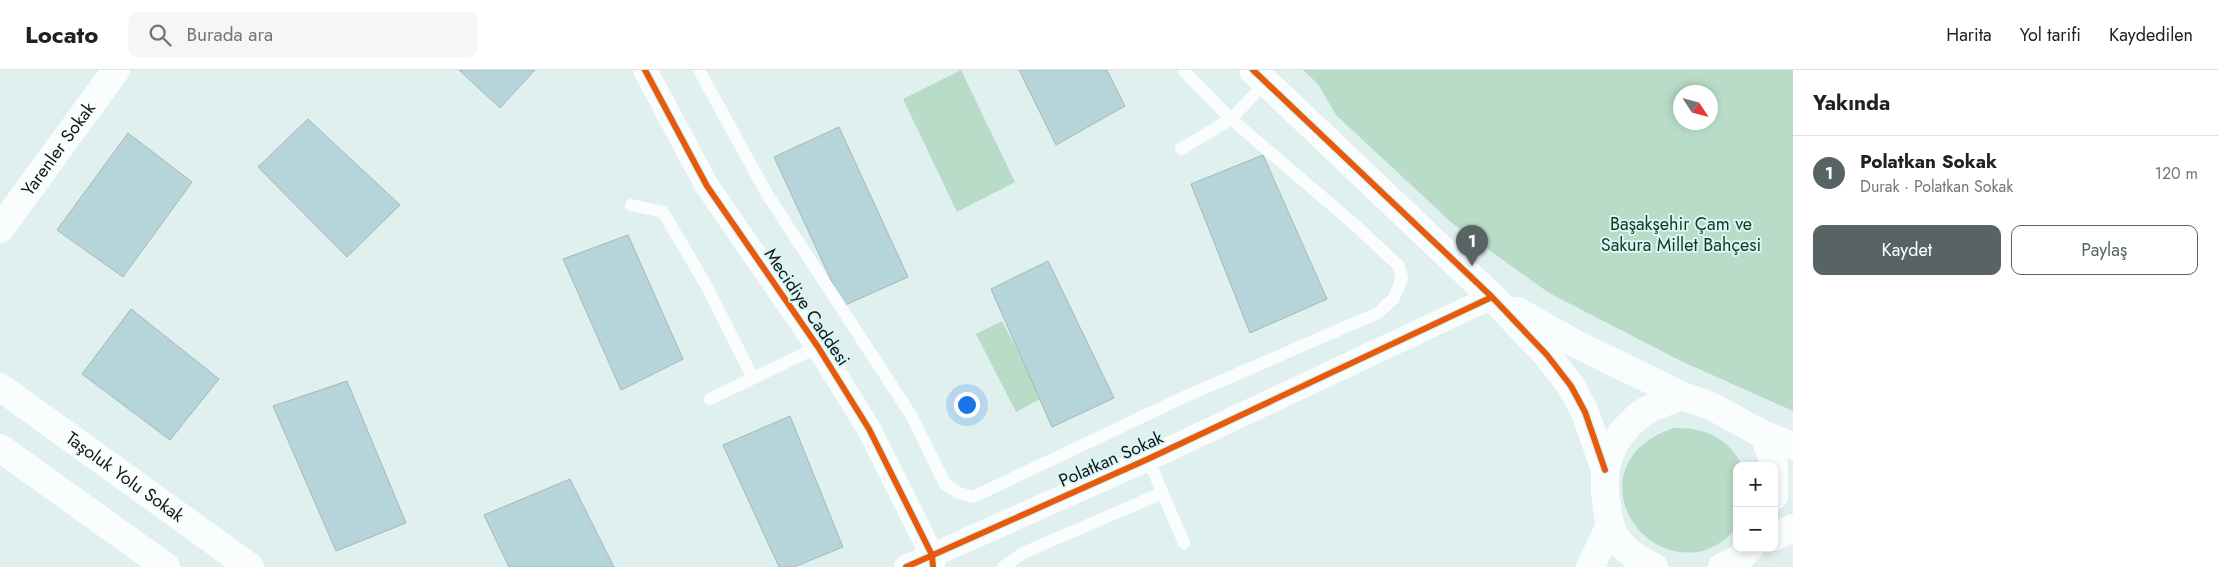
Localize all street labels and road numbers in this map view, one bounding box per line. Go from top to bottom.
street label: Yarenler Sokak [15,97,102,201]
street label: Mecidiye Caddesi [758,243,856,371]
street label: Polatkan Sokak [1055,424,1167,494]
street label: Taşoluk Yolu Sokak [60,425,190,529]

